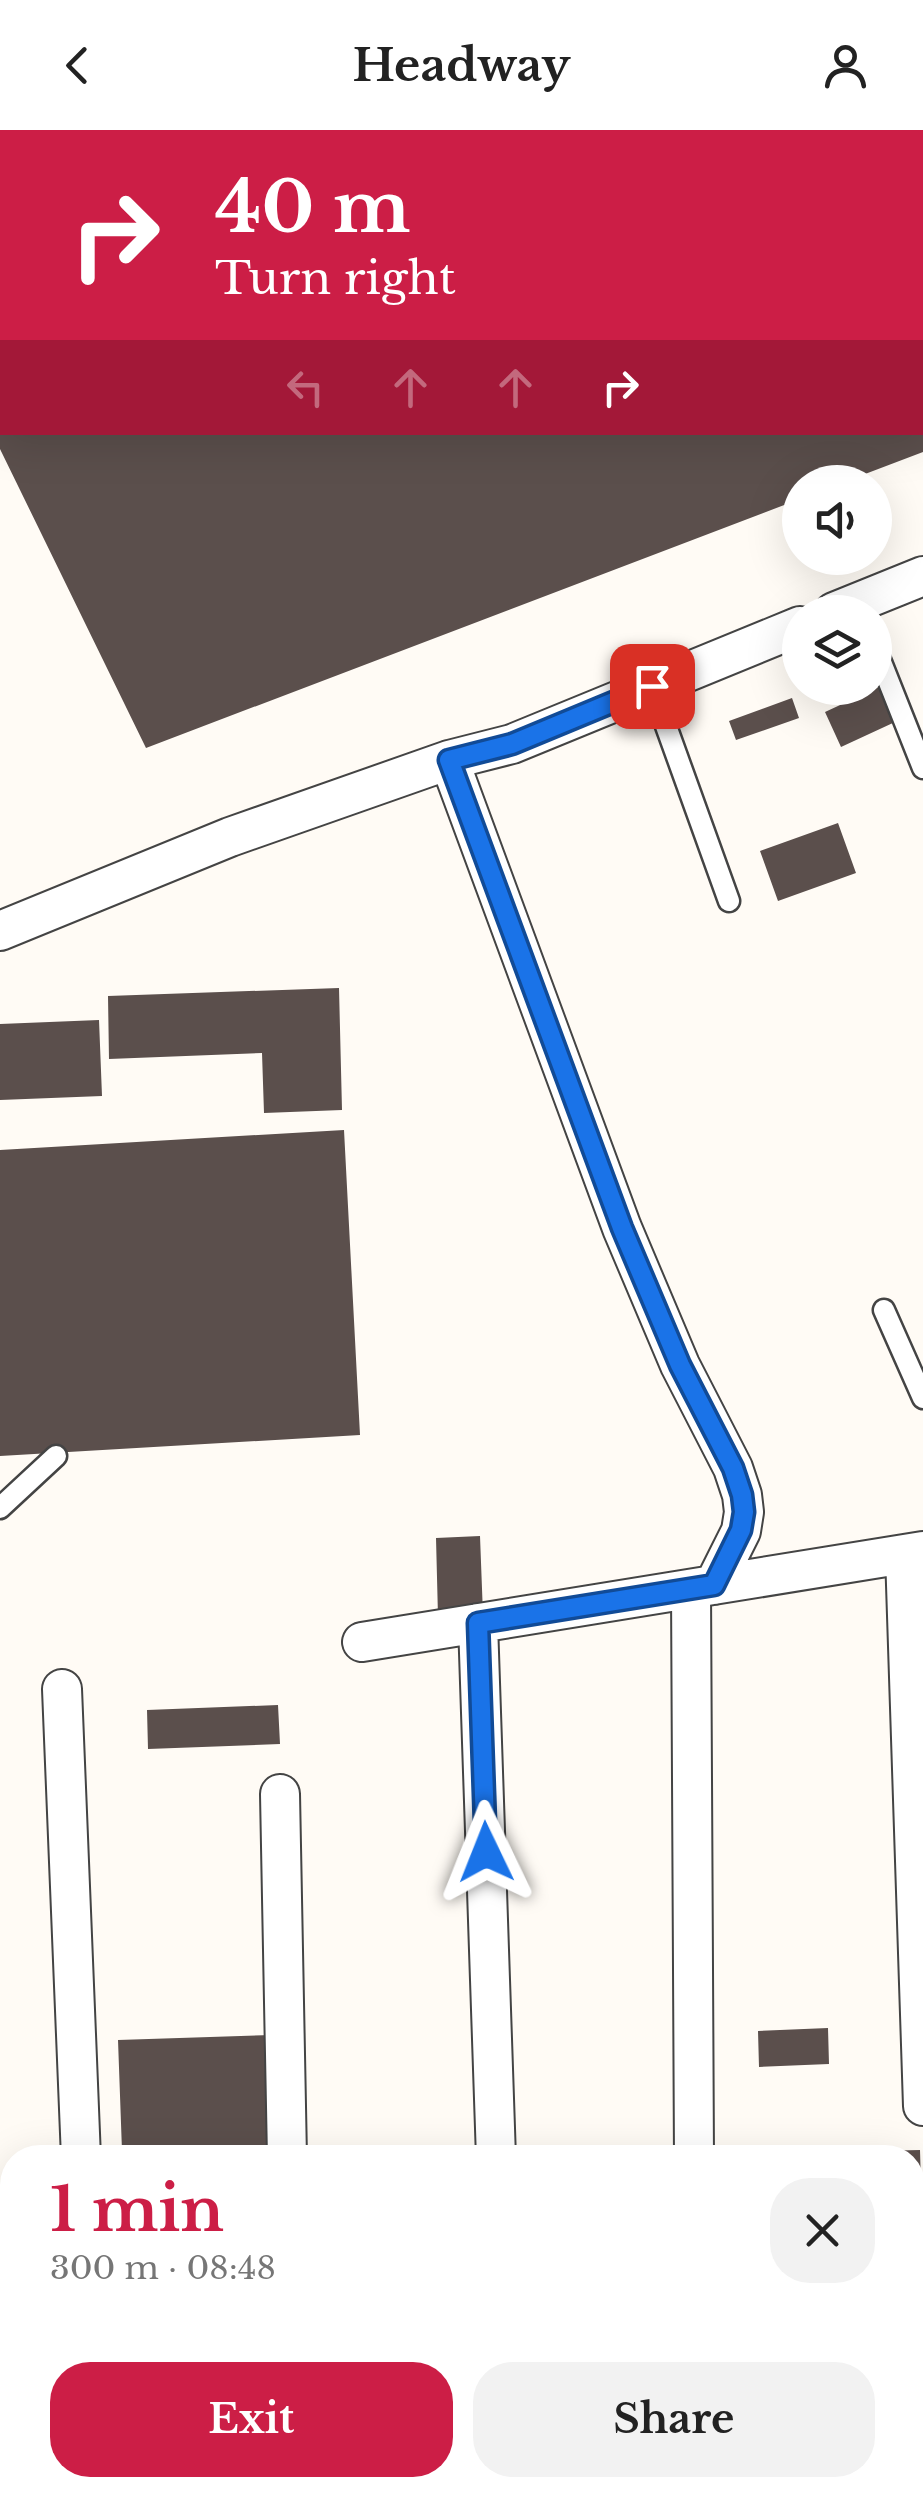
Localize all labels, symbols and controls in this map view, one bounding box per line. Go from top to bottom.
text: Headway [353,37,570,93]
icon: back [50,38,105,93]
icon: person [818,38,873,93]
text: 40 m [215,164,410,251]
icon: right [50,170,180,300]
text: Turn right [215,250,456,306]
icon: left [278,360,333,415]
icon: ahead [383,360,438,415]
icon: ahead [488,360,543,415]
icon: right [593,360,648,415]
map controls [782,465,892,705]
button: sound [782,465,892,575]
button: layers [782,595,892,705]
pin [610,644,695,729]
icon: arrive [625,659,680,714]
position arrow [434,1800,538,1904]
text: 1 min [50,2173,224,2247]
button: close [770,2178,875,2283]
text: 300 m · 08:48 [50,2248,276,2288]
button: Exit [50,2362,453,2477]
button: Share [473,2362,875,2477]

